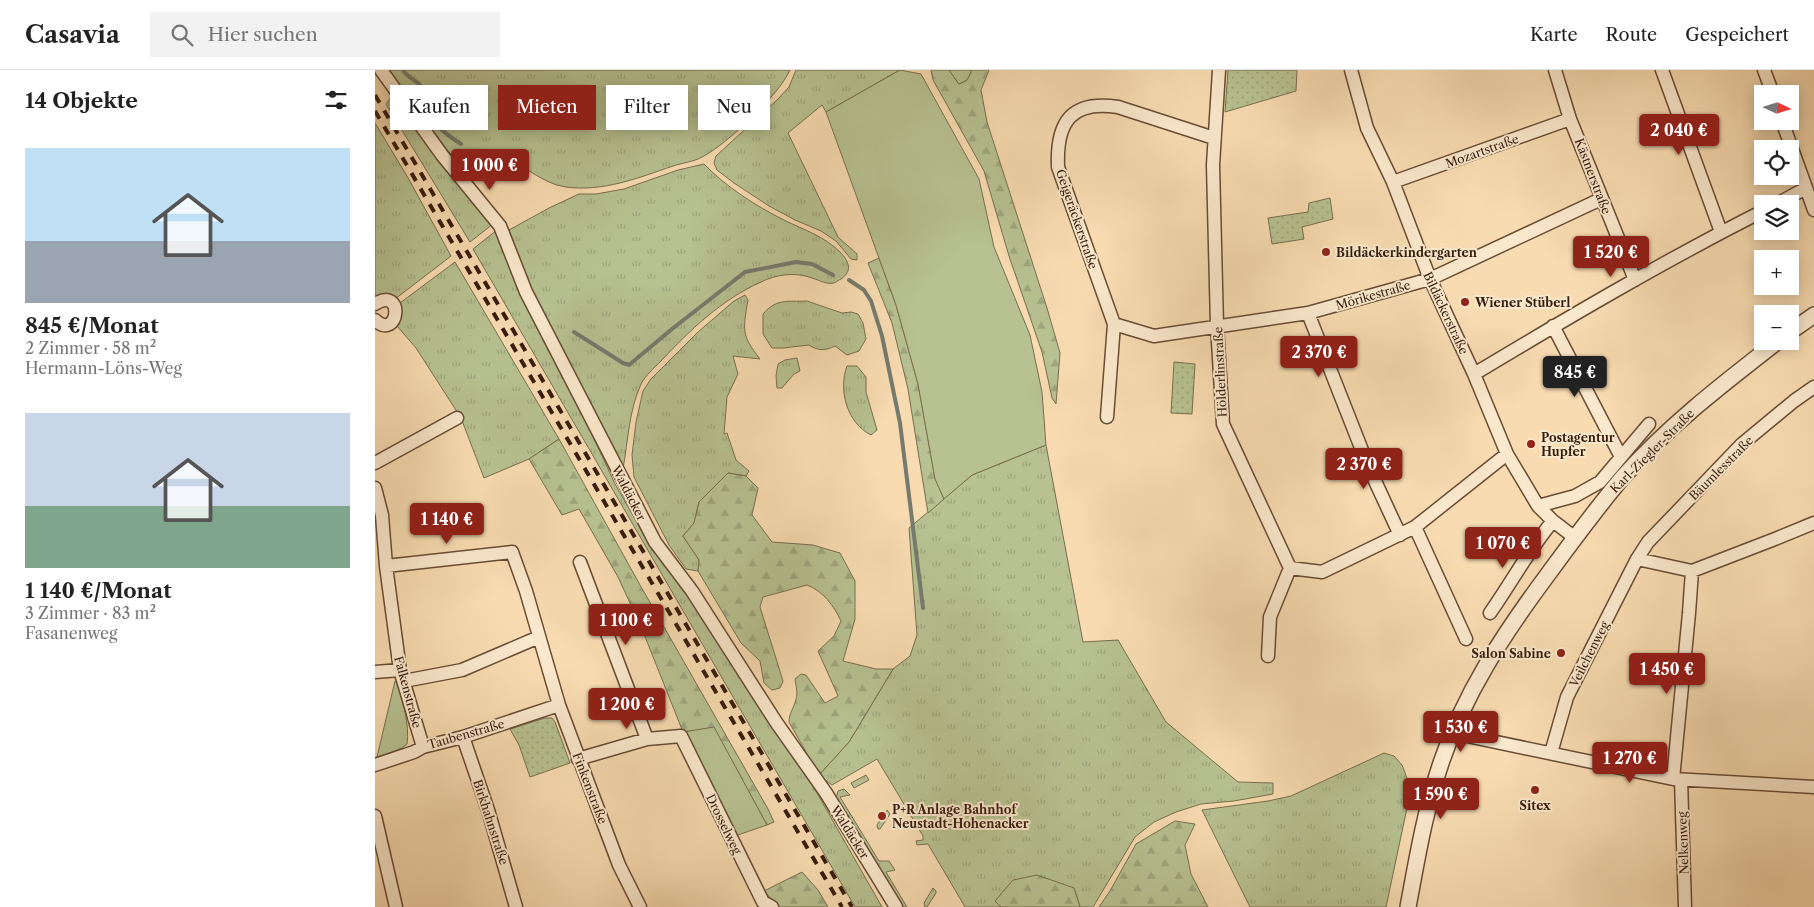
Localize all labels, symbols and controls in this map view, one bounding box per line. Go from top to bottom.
search box [150,12,500,57]
text: Casavia [25,20,120,49]
icon: search [168,21,196,49]
text: Hier suchen [208,23,318,46]
text: Karte [1530,24,1578,46]
text: Route [1606,24,1657,46]
text: Gespeichert [1685,24,1789,46]
chip: Kaufen [390,85,488,130]
chip: Mieten [498,85,596,130]
chip: Filter [606,85,688,130]
chip: Neu [698,85,770,130]
north arrow [1754,85,1799,130]
map controls [1754,85,1799,350]
icon: filters [322,86,350,114]
text: 14 Objekte [25,88,138,113]
pin: 2 040 € [1633,114,1725,156]
text: 2 040 € [1650,120,1708,140]
street label: Mozartstraße [1443,131,1521,171]
street label: Kästnerstraße [1572,136,1614,216]
button: locate [1754,140,1799,185]
pin: 1 000 € [444,148,536,191]
text: 1 000 € [462,155,518,175]
street label: Geigeräckerstraße [1053,167,1101,271]
icon: home [143,180,233,270]
button: layers [1754,195,1799,240]
pin: 1 520 € [1565,236,1657,278]
text: 1 520 € [1584,242,1638,262]
place label: Bildäckerkindergarten [1336,245,1478,260]
marker: Bildäckerkindergarten [1320,246,1332,258]
button: + [1754,250,1799,295]
street label: Bildäckerstraße [1420,269,1472,357]
street label: Mörikestraße [1334,277,1412,313]
place label: Wiener Stüberl [1474,295,1570,310]
marker: Wiener Stüberl [1459,296,1471,308]
button: − [1754,305,1799,350]
text: 845 €/Monat [25,313,159,338]
street label: Hölderlinstraße [1210,326,1230,418]
pin: 2 370 € [1273,336,1365,378]
text: 2 Zimmer · 58 m² [25,338,156,358]
text: 2 370 € [1291,342,1347,362]
pin: 845 € [1540,356,1610,398]
text: Hermann-Löns-Weg [25,358,182,378]
text: 845 € [1554,362,1596,382]
street label: Karl-Ziegler-Straße [1607,406,1697,496]
place label: Postagentur Hupfer [1541,430,1615,459]
street label: Bäumlesstraße [1686,433,1756,503]
marker: Postagentur Hupfer [1525,438,1537,450]
icon: home [143,445,233,535]
pin: 2 370 € [1318,448,1410,490]
text: 2 370 € [1336,454,1392,474]
street label: Waldäcker [608,462,649,523]
pin: 1 140 € [401,502,493,545]
text: 1 140 € [421,509,473,529]
pin: 1 070 € [1457,526,1549,569]
text: 1 070 € [1476,533,1530,553]
text: 1 140 €/Monat [25,578,172,603]
text: 3 Zimmer · 83 m² [25,603,156,623]
pin: 1 100 € [580,604,672,646]
text: 1 100 € [600,610,652,630]
street label: Veilchenweg [1566,618,1612,690]
text: Fasanenweg [25,623,117,643]
place label: Salon Sabine [1471,646,1551,661]
marker: Salon Sabine [1555,647,1567,659]
pin: 1 450 € [1621,652,1713,695]
street label: Falkenstraße [391,654,425,730]
text: 1 450 € [1640,659,1694,679]
pin: 1 200 € [581,688,673,730]
text: 1 200 € [599,694,655,714]
pin: 1 530 € [1415,710,1507,753]
street label: Taubenstraße [426,716,506,752]
text: 1 530 € [1434,717,1488,737]
pin: 1 270 € [1584,742,1676,784]
text: 1 270 € [1603,748,1657,768]
street label: Finkenstraße [569,750,611,826]
street label: Birkhahnstraße [470,778,512,867]
pin: 1 590 € [1395,778,1487,820]
text: 1 590 € [1414,784,1468,804]
marker: Sitex [1529,784,1541,796]
street label: Drosselweg [703,791,745,857]
place label: Sitex [1519,798,1551,813]
street label: Waldäcker [827,802,872,861]
place label: P+R Anlage Bahnhof Neustadt-Hohenacker [892,802,1029,831]
marker: P+R Anlage Bahnhof Neustadt-Hohenacker [876,810,888,822]
street label: Nelkenweg [1674,811,1692,875]

